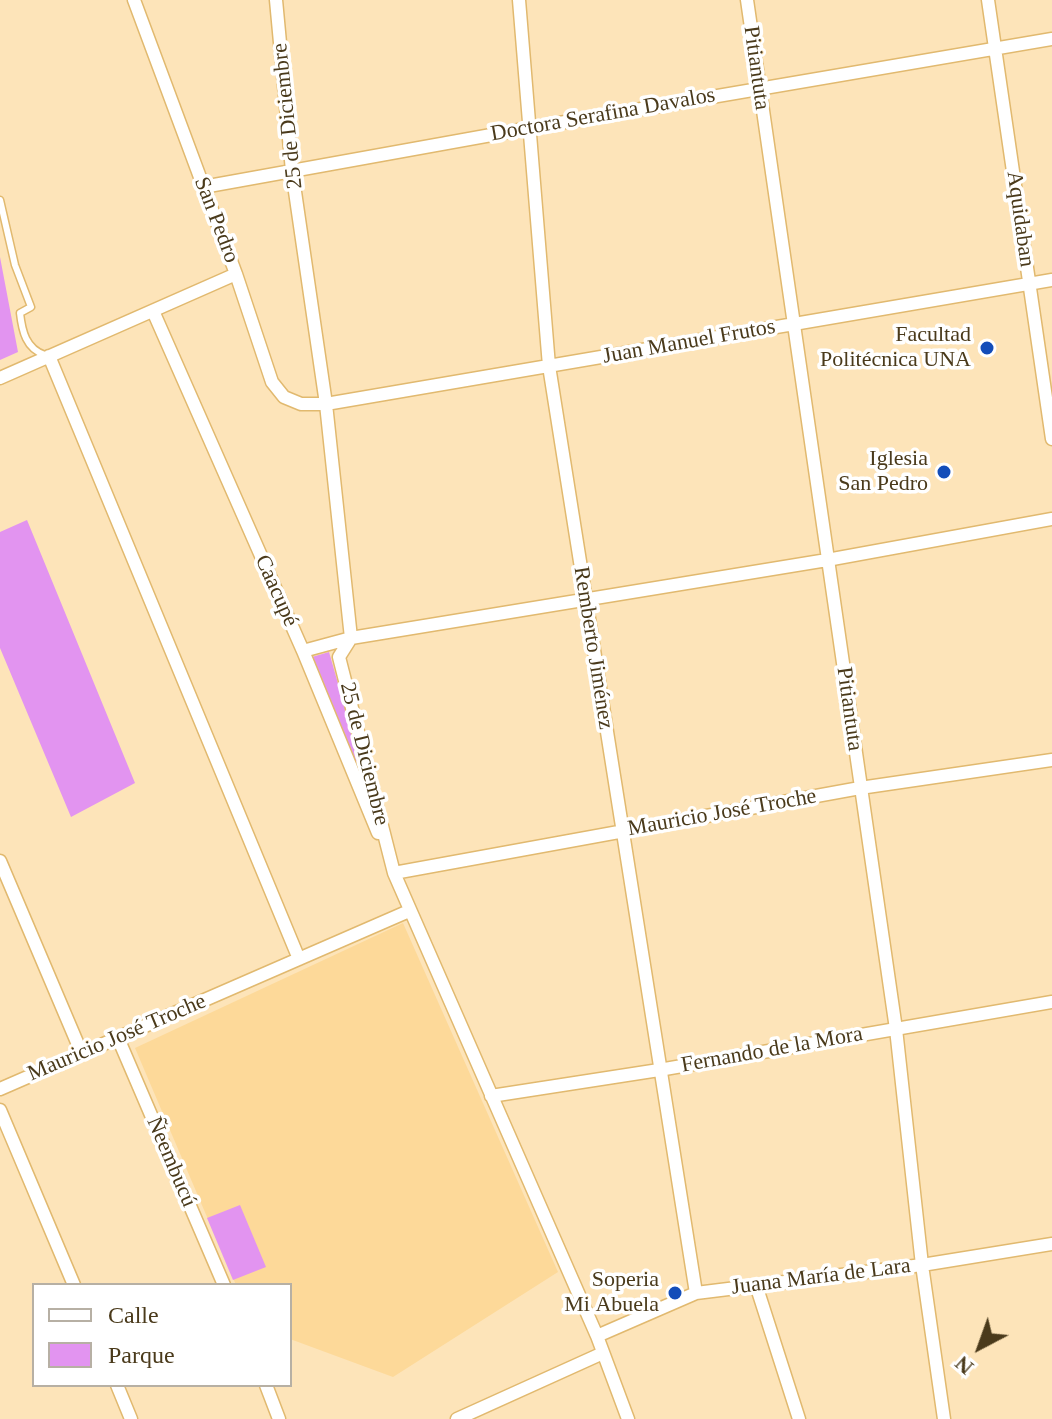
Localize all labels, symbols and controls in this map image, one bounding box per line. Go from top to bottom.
street label: Pitiantuta [737,24,775,112]
street label: 25 de Diciembre [267,42,309,190]
street label: Doctora Serafina Davalos [489,82,717,148]
street label: Aquidaban [1000,169,1040,269]
street label: San Pedro [188,173,244,267]
street label: Juan Manuel Frutos [601,314,777,370]
place label: Facultad Politécnica UNA [820,322,971,374]
marker: Facultad Politécnica UNA [978,339,996,357]
place label: Iglesia San Pedro [838,446,928,498]
marker: Iglesia San Pedro [935,463,953,481]
street label: Caacupé [249,551,303,631]
street label: Remberto Jiménez [567,565,619,731]
street label: Pitiantuta [830,665,868,753]
street label: 25 de Diciembre [333,680,395,828]
street label: Mauricio José Troche [626,783,818,843]
street label: Mauricio José Troche [24,989,210,1087]
street label: Fernando de la Mora [679,1021,865,1079]
street label: Ñeembucú [140,1113,202,1211]
street label: Juana María de Lara [730,1253,912,1301]
place label: Soperia Mi Abuela [564,1267,659,1318]
legend [32,1283,292,1387]
marker: Soperia Mi Abuela [666,1284,684,1302]
text: Calle [108,1302,159,1328]
north arrow [940,1307,1020,1387]
text: Parque [108,1342,175,1368]
text: N [950,1351,978,1380]

